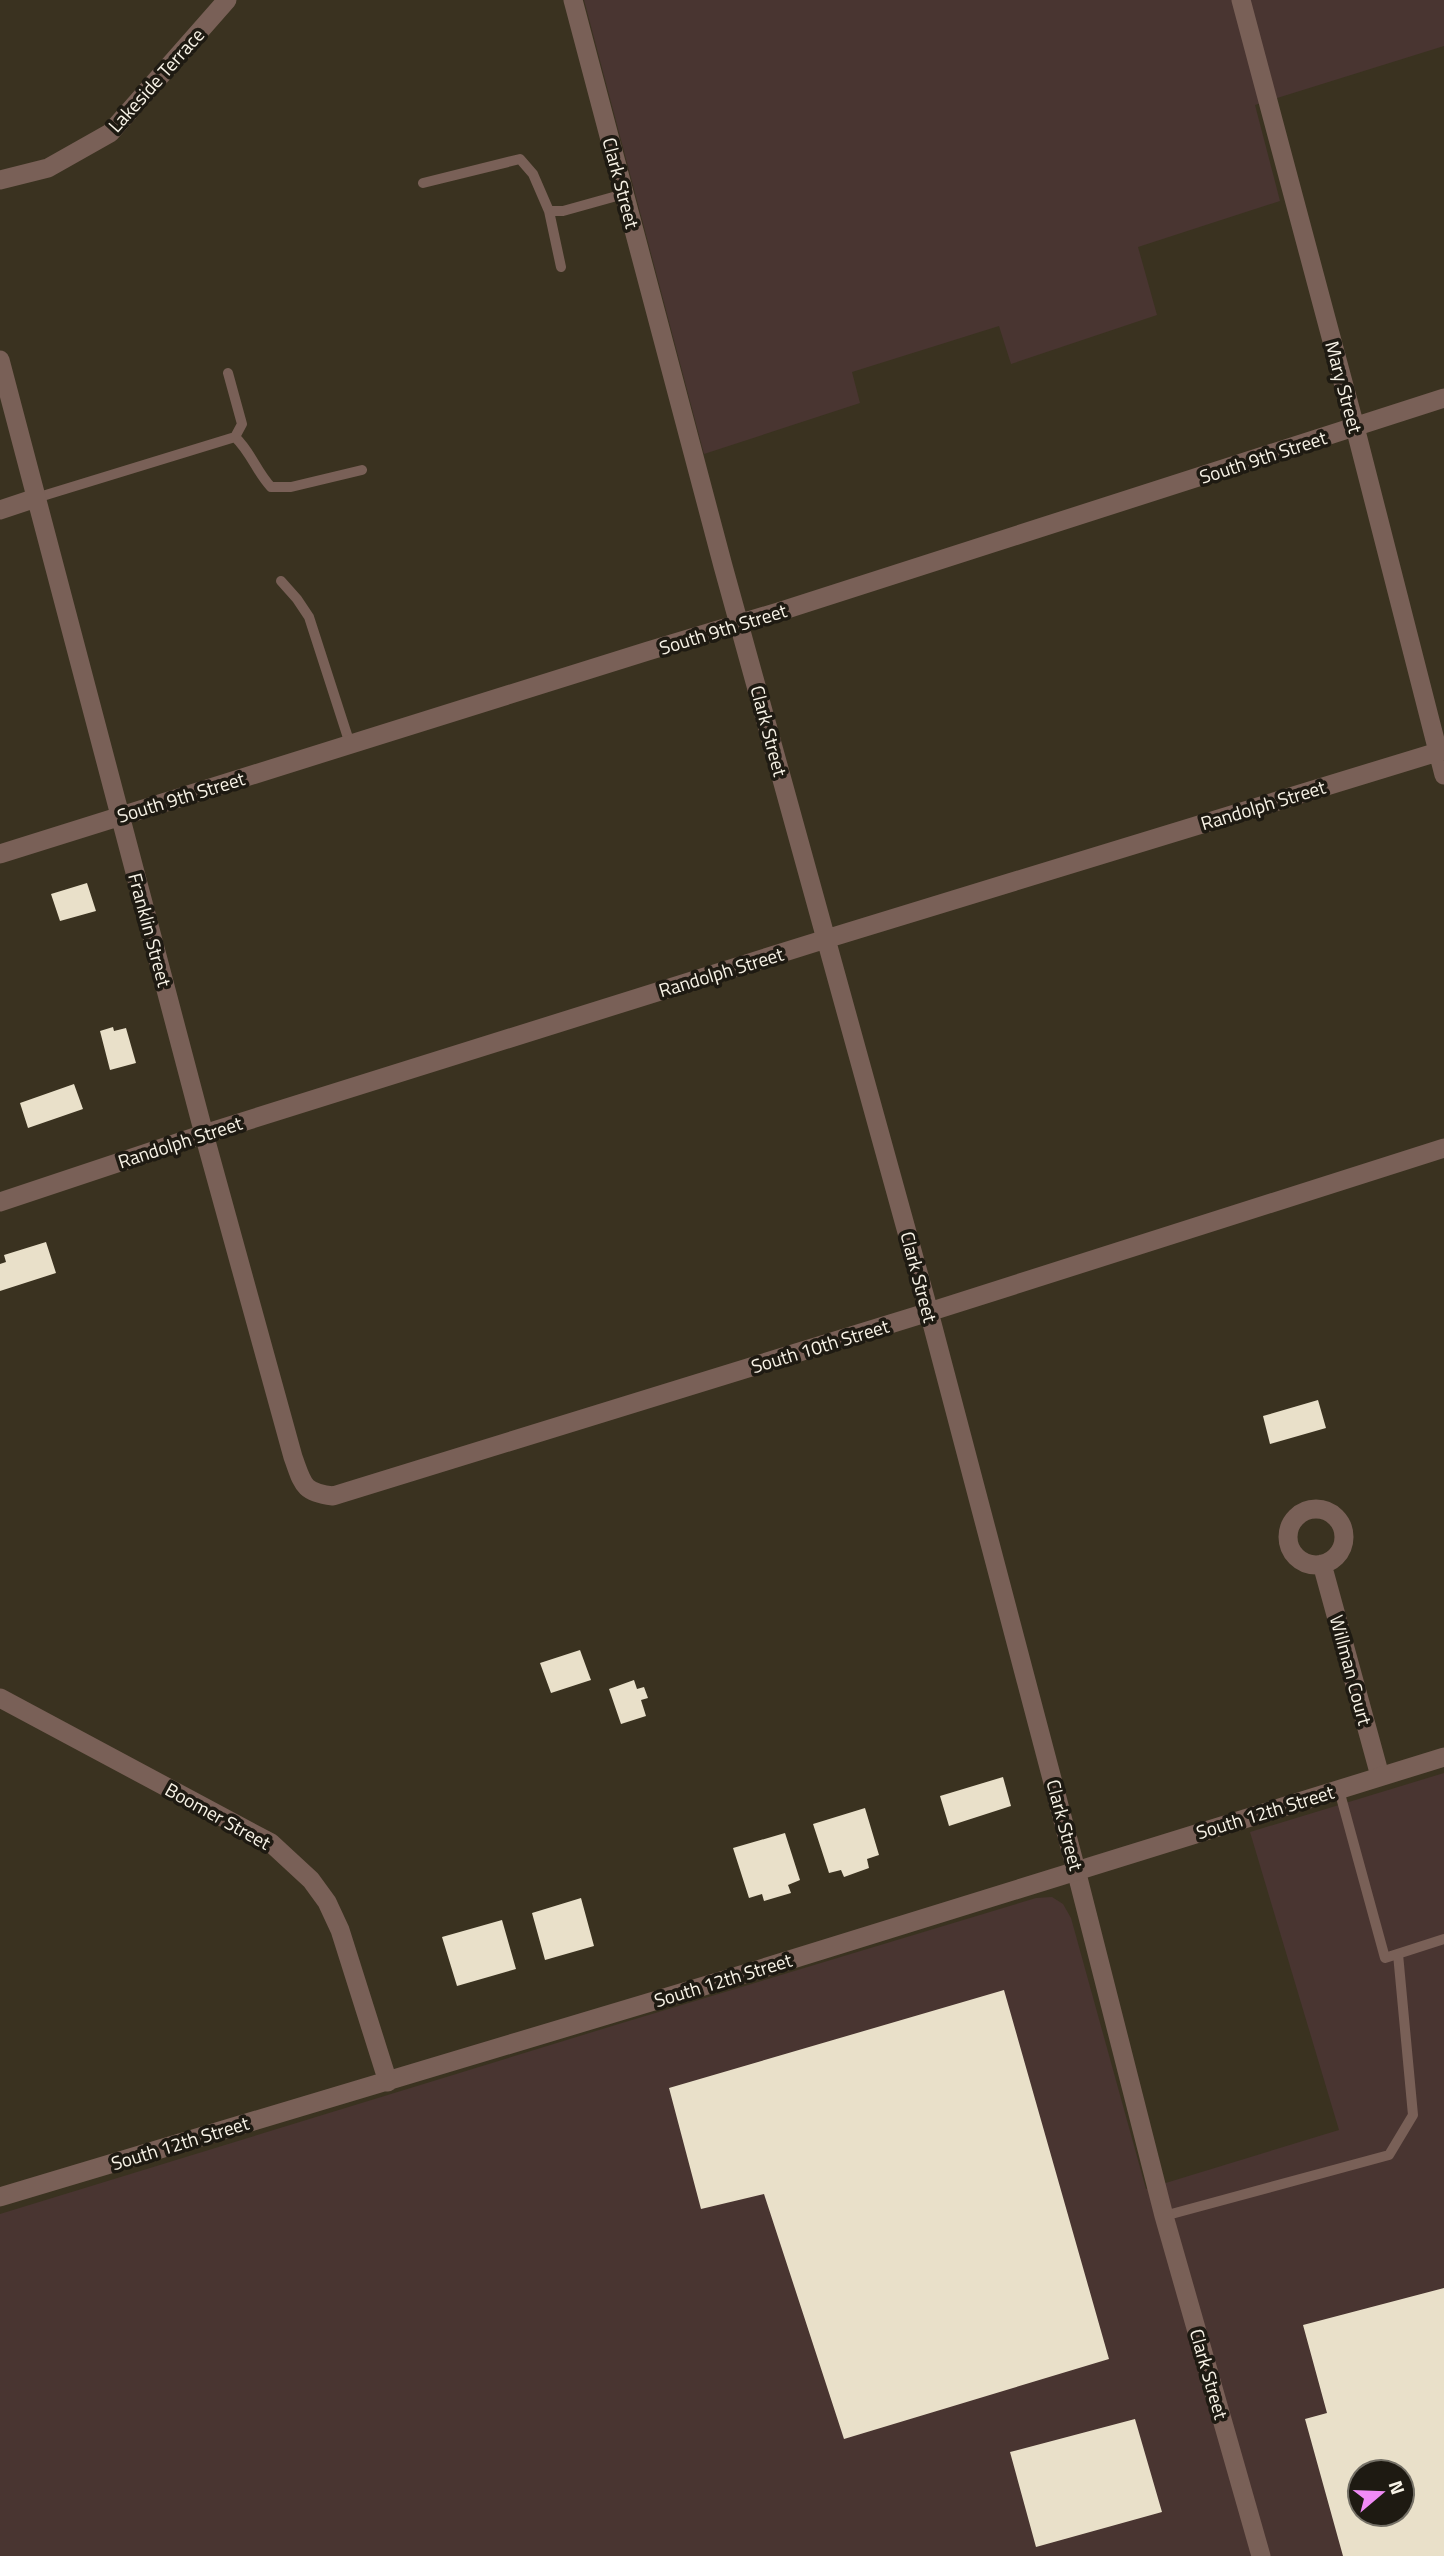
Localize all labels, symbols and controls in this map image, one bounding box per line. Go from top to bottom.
street label: Lakeside Terrace [101,21,211,138]
street label: Clark Street [595,134,648,232]
street label: Mary Street [1318,338,1371,437]
street label: South 9th Street [1196,422,1330,491]
street label: South 9th Street [655,595,791,662]
street label: Clark Street [743,682,796,780]
street label: South 9th Street [113,763,249,830]
street label: Randolph Street [1197,772,1329,837]
street label: Franklin Street [121,870,180,990]
street label: Randolph Street [655,939,787,1004]
street label: Randolph Street [114,1108,246,1175]
street label: Clark Street [893,1228,946,1326]
street label: South 10th Street [747,1311,893,1380]
street label: Willman Court [1323,1612,1380,1729]
street label: Boomer Street [160,1775,277,1857]
street label: Clark Street [1039,1776,1092,1874]
street label: South 12th Street [1192,1777,1338,1846]
street label: South 12th Street [650,1945,796,2014]
street label: South 12th Street [107,2108,253,2177]
street label: Clark Street [1183,2325,1236,2423]
north arrow [1346,2458,1416,2528]
text: N [1382,2476,1413,2498]

